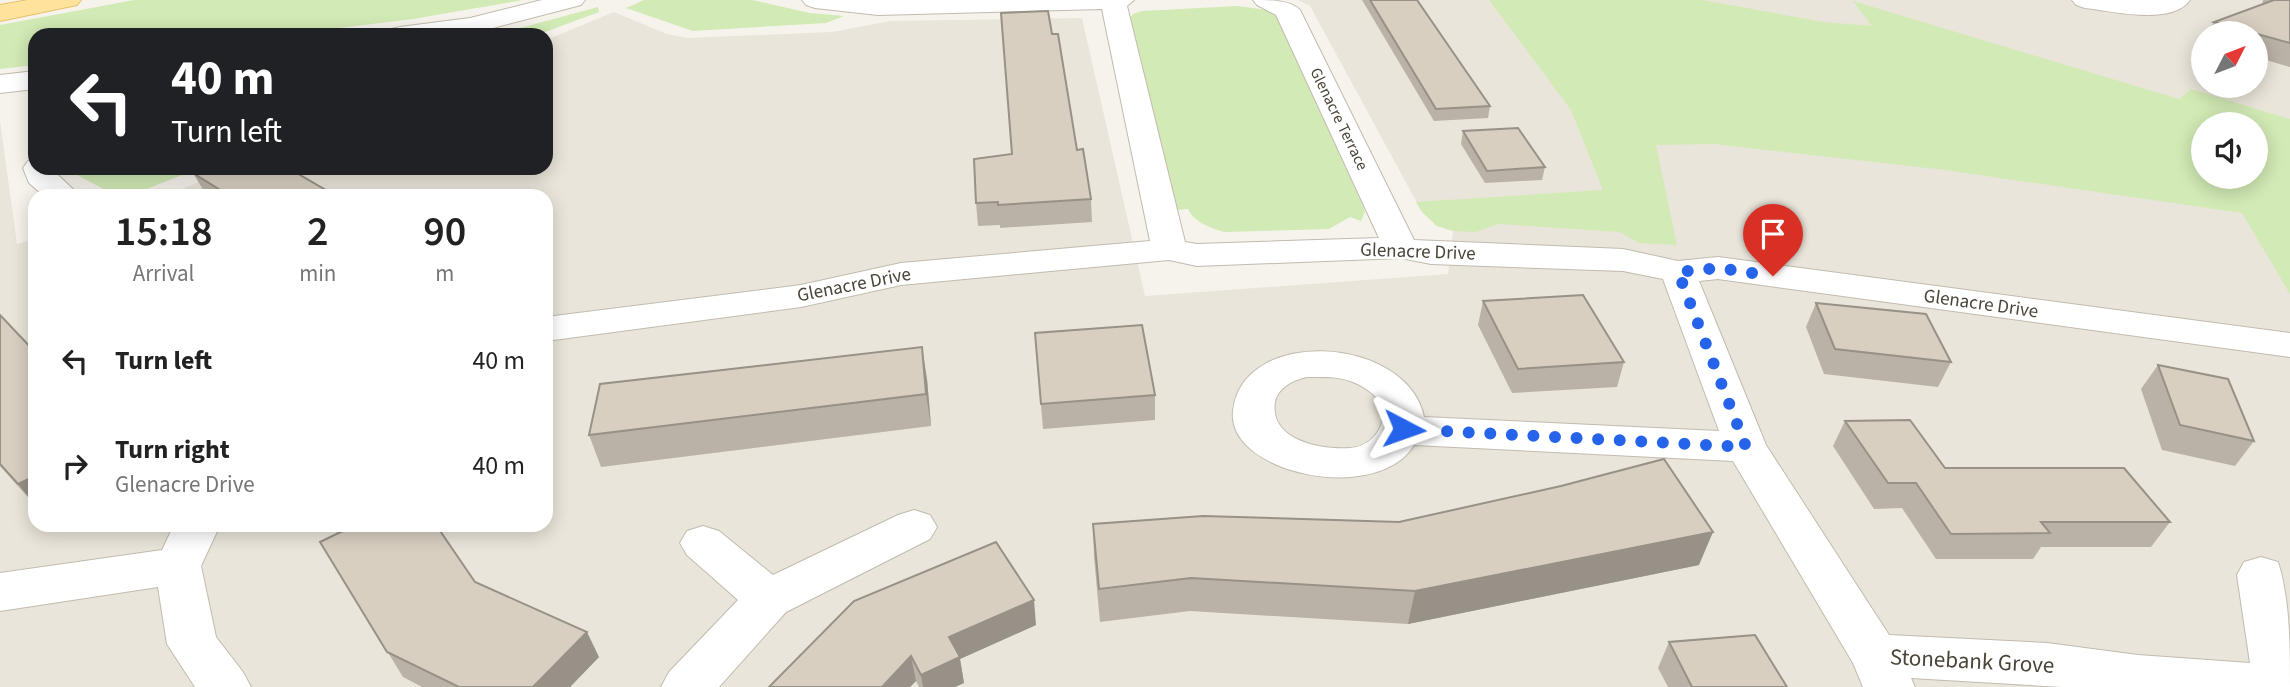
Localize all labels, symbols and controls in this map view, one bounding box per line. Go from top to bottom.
north arrow [2191,21,2268,98]
map controls [2191,21,2268,189]
text: 40 m [171,44,275,114]
icon: left [56,56,147,147]
street label: Glenacre Terrace [1305,64,1373,174]
text: Turn left [171,109,282,155]
button: sound [2191,112,2268,189]
text: 15:18 [115,202,212,262]
text: 2 [307,202,329,262]
text: 90 [423,202,466,262]
pin [1743,204,1803,276]
icon: arrive [1754,215,1792,253]
street label: Glenacre Drive [1360,236,1476,268]
text: Arrival [133,257,195,290]
text: min [299,257,336,290]
text: m [435,257,454,290]
street label: Glenacre Drive [795,261,913,309]
street label: Glenacre Drive [1922,283,2040,325]
icon: left [56,342,94,380]
text: Turn left [115,342,212,379]
text: 40 m [472,342,525,379]
position arrow [1367,392,1441,466]
text: Turn right [115,431,230,468]
icon: right [56,447,94,485]
text: 40 m [472,447,525,484]
text: Glenacre Drive [115,468,255,501]
street label: Stonebank Grove [1889,640,2055,682]

